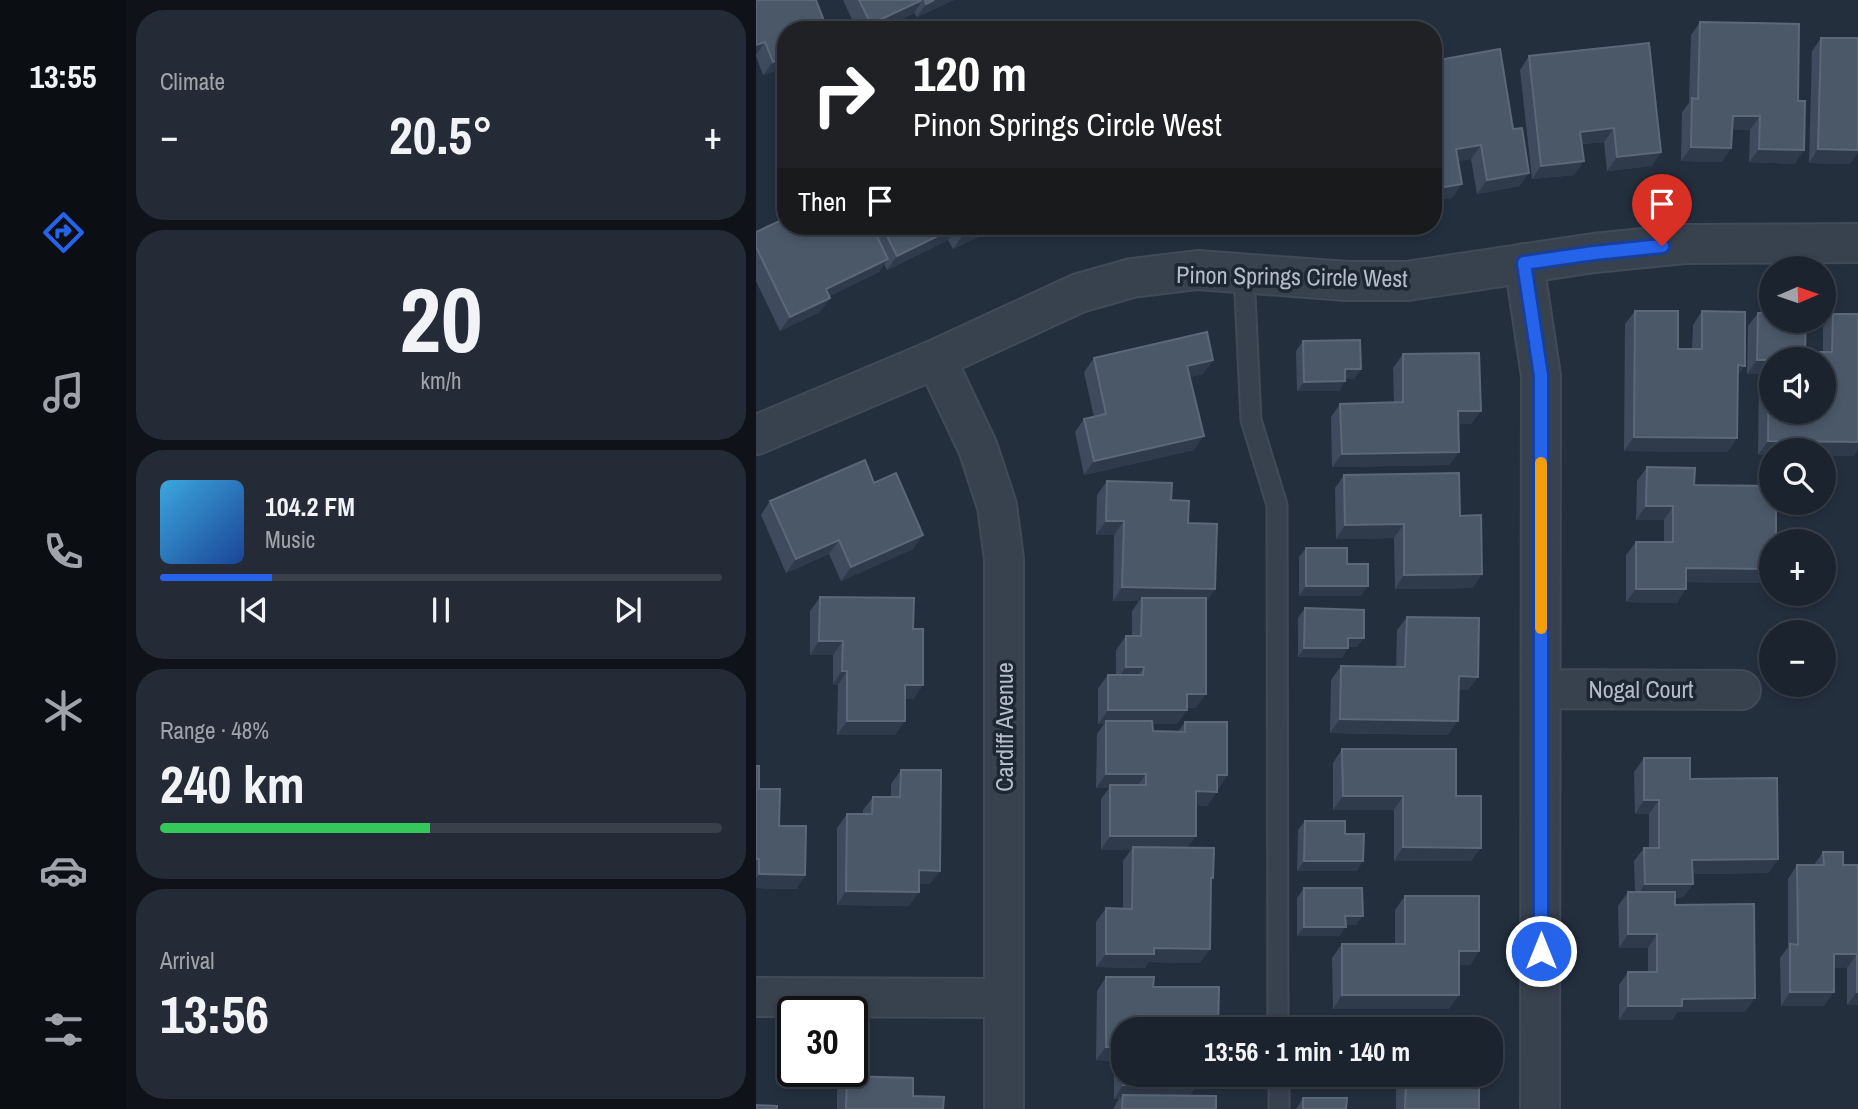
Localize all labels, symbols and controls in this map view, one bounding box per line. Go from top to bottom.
text: 120 m [913,40,1027,106]
icon: right [798,49,889,140]
text: 13:55 [29,55,97,98]
text: Climate [160,66,225,97]
text: 20.5° [389,100,493,170]
text: Pinon Springs Circle West [913,103,1222,146]
text: − [160,110,178,161]
text: + [704,110,722,161]
pin [1632,174,1692,246]
icon: arrive [861,182,899,220]
text: Then [798,184,847,219]
icon: arrive [1643,185,1681,223]
icon: directions [39,208,88,257]
north arrow [1759,256,1836,332]
map controls [1759,256,1836,697]
text: 20 [400,258,483,380]
street label: Pinon Springs Circle West [1176,258,1409,294]
button: sound [1759,347,1836,424]
text: km/h [421,365,461,396]
icon: music [39,368,88,417]
button: search [1759,438,1836,515]
text: 104.2 FM [265,489,355,524]
text: Music [265,524,315,555]
icon: phone [39,527,88,576]
button: + [1759,529,1836,606]
icon: previous [235,591,273,629]
icon: pause [422,591,460,629]
icon: next [609,591,647,629]
button: − [1759,620,1836,697]
street label: Cardiff Avenue [988,662,1020,792]
street label: Nogal Court [1589,673,1694,705]
icon: climate [39,686,88,735]
text: Range · 48% [160,715,269,746]
text: 240 km [160,749,305,819]
icon: car [39,846,88,895]
position arrow [1504,914,1578,988]
text: Arrival [160,945,215,976]
text: 13:56 [160,979,269,1049]
speed limit sign: 30 [777,996,868,1087]
icon: filters [39,1005,88,1054]
text: 13:56 · 1 min · 140 m [1204,1034,1410,1069]

